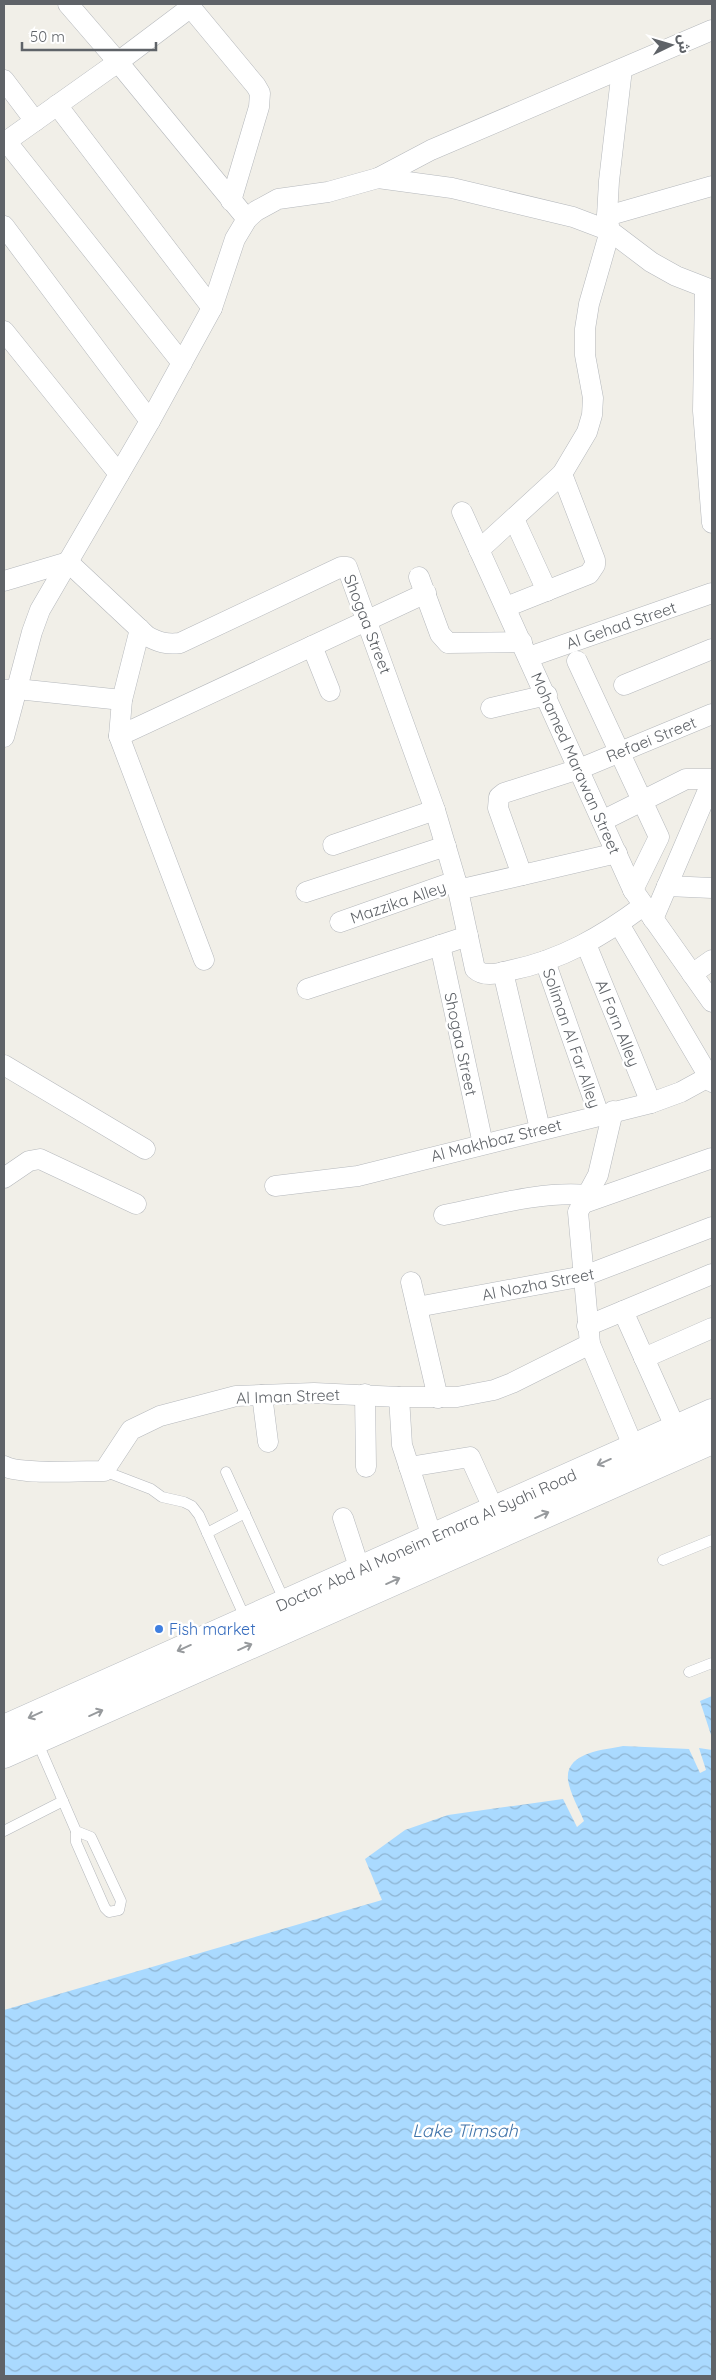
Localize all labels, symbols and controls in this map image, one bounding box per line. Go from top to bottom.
scale bar [22,20,156,52]
north arrow [646,20,696,70]
text: 50 m [30,27,65,46]
text: ش [674,34,694,54]
street label: Shogaa Street [340,571,396,677]
street label: Al Gehad Street [563,597,679,653]
street label: Mohamed Marawan Street [527,669,625,857]
street label: Refaei Street [603,712,699,766]
street label: Mazzika Alley [348,876,448,928]
street label: Soliman Al Far Alley [539,965,605,1111]
street label: Al Forn Alley [591,976,645,1070]
street label: Shogaa Street [440,990,482,1098]
street label: Al Makhbaz Street [429,1114,563,1166]
street label: Al Nozha Street [480,1263,596,1305]
street label: Al Iman Street [236,1384,340,1408]
one-way arrow [597,1457,612,1467]
street label: Doctor Abd Al Moneim Emara Al Syahi Road [272,1464,580,1616]
one-way arrow [534,1510,549,1520]
one-way arrow [385,1576,400,1586]
place label: Fish market [169,1619,256,1639]
marker: Fish market [153,1623,165,1635]
one-way arrow [237,1642,252,1652]
one-way arrow [177,1644,192,1654]
one-way arrow [88,1708,103,1718]
one-way arrow [28,1711,43,1720]
water label: Lake Timsah [412,2119,519,2142]

